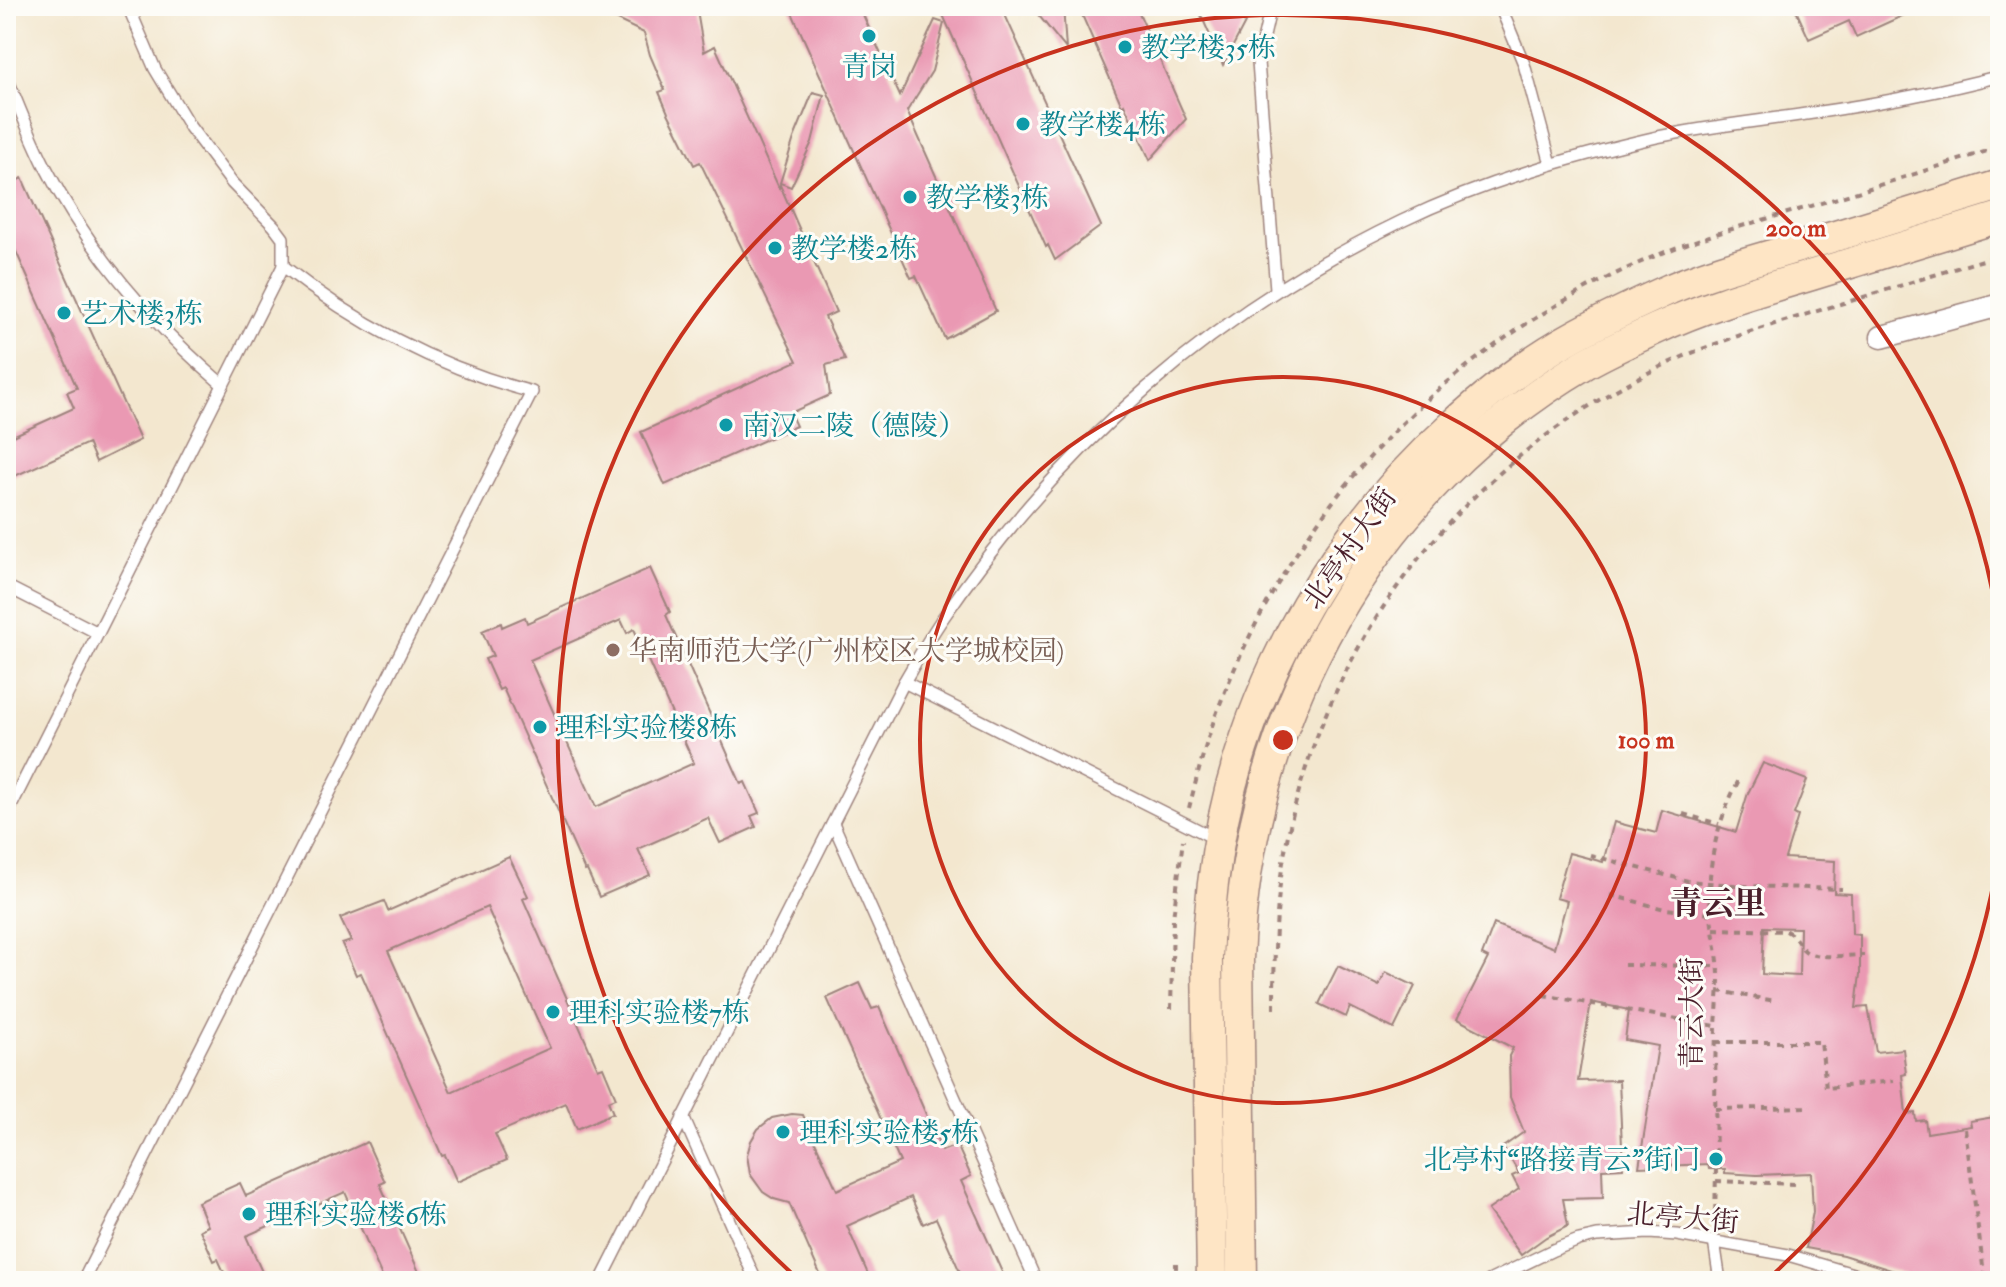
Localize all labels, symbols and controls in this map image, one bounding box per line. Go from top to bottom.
marker: 青岗 [860,27,878,45]
place label: 教学楼35栋 [1141,31,1276,66]
marker: 教学楼35栋 [1116,38,1134,56]
place label: 青岗 [841,50,897,85]
place label: 教学楼4栋 [1039,108,1166,143]
marker: 教学楼4栋 [1014,115,1032,133]
place label: 教学楼3栋 [926,181,1049,216]
marker: 教学楼3栋 [901,188,919,206]
text: 200 m [1766,213,1827,244]
place label: 教学楼2栋 [791,232,917,267]
marker: 教学楼2栋 [766,239,784,257]
place label: 艺术楼3栋 [80,297,203,332]
marker: 艺术楼3栋 [55,304,73,322]
place label: 南汉二陵（德陵） [742,409,966,444]
marker: 南汉二陵（德陵） [717,416,735,434]
street label: 北亭村大街 [1296,481,1405,616]
place label: 华南师范大学(广州校区大学城校园) [629,634,1064,669]
marker: 华南师范大学(广州校区大学城校园) [604,641,622,659]
place label: 理科实验楼8栋 [556,711,737,746]
marker: 理科实验楼8栋 [531,718,549,736]
text: 100 m [1618,725,1675,756]
centre of rings [1269,726,1297,754]
district label: 青云里 [1670,884,1766,924]
street label: 青云大街 [1675,957,1710,1069]
place label: 理科实验楼7栋 [569,996,750,1031]
marker: 理科实验楼7栋 [544,1003,562,1021]
place label: 理科实验楼5栋 [799,1116,979,1151]
marker: 理科实验楼5栋 [774,1123,792,1141]
place label: 北亭村“路接青云”街门 [1424,1143,1700,1178]
marker: 北亭村“路接青云”街门 [1707,1150,1725,1168]
street label: 北亭大街 [1626,1196,1740,1241]
place label: 理科实验楼6栋 [265,1198,447,1233]
marker: 理科实验楼6栋 [240,1205,258,1223]

